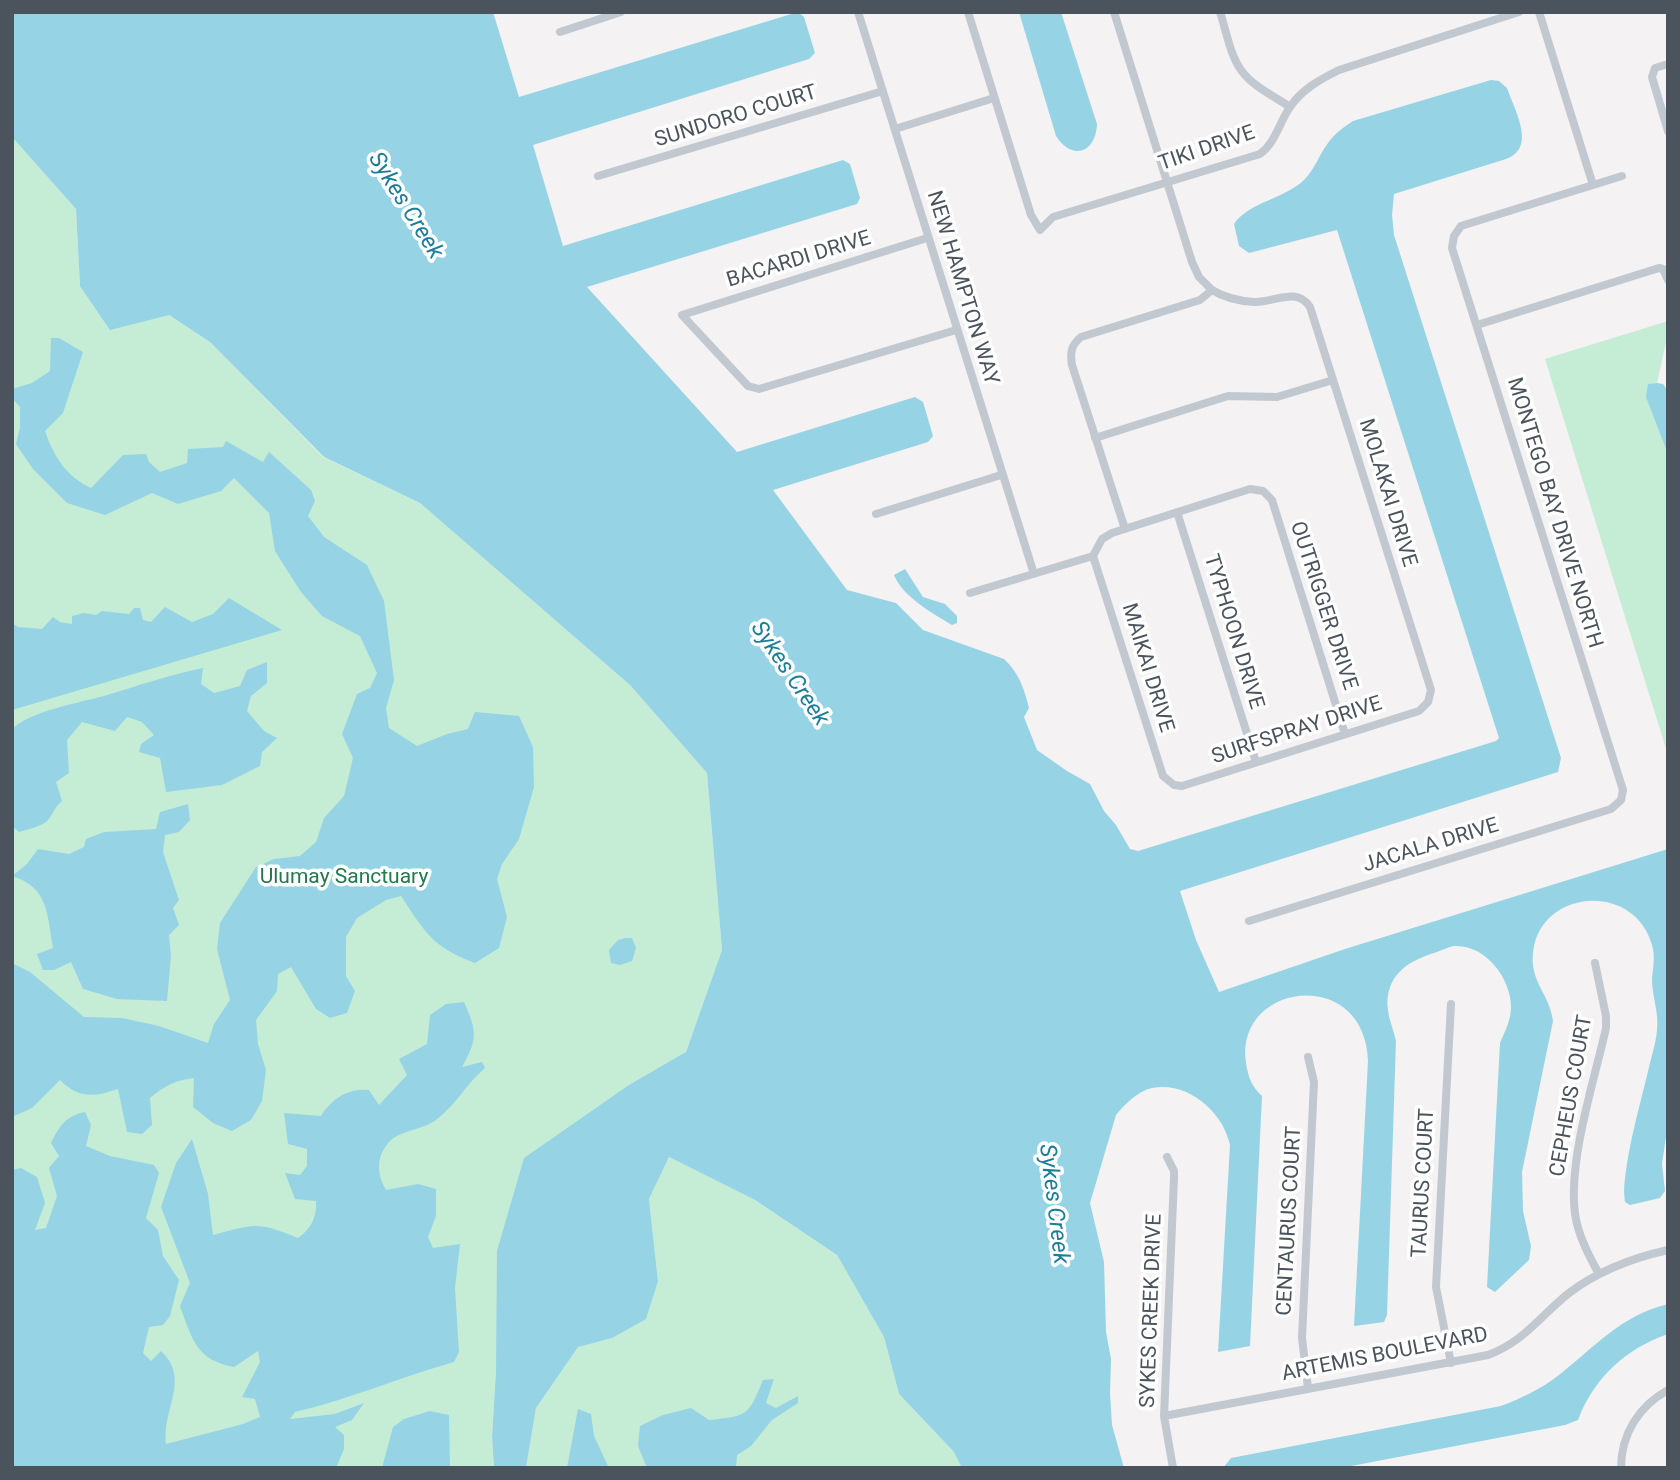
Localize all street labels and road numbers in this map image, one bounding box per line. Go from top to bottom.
street label: SUNDORO COURT [652,80,820,154]
street label: TIKI DRIVE [1156,121,1258,177]
street label: NEW HAMPTON WAY [920,188,1004,388]
street label: BACARDI DRIVE [724,226,874,294]
street label: MONTEGO BAY DRIVE NORTH [1501,375,1607,651]
street label: MOLAKAI DRIVE [1353,416,1421,570]
street label: OUTRIGGER DRIVE [1284,519,1362,693]
street label: TYPHOON DRIVE [1198,552,1268,712]
street label: MAIKAI DRIVE [1115,600,1179,736]
street label: SURFSPRAY DRIVE [1209,692,1385,770]
street label: JACALA DRIVE [1360,813,1502,879]
street label: CEPHEUS COURT [1545,1013,1599,1179]
street label: TAURUS COURT [1408,1108,1440,1258]
street label: CENTAURUS COURT [1272,1126,1308,1316]
street label: SYKES CREEK DRIVE [1136,1213,1168,1409]
street label: ARTEMIS BOULEVARD [1280,1323,1490,1387]

